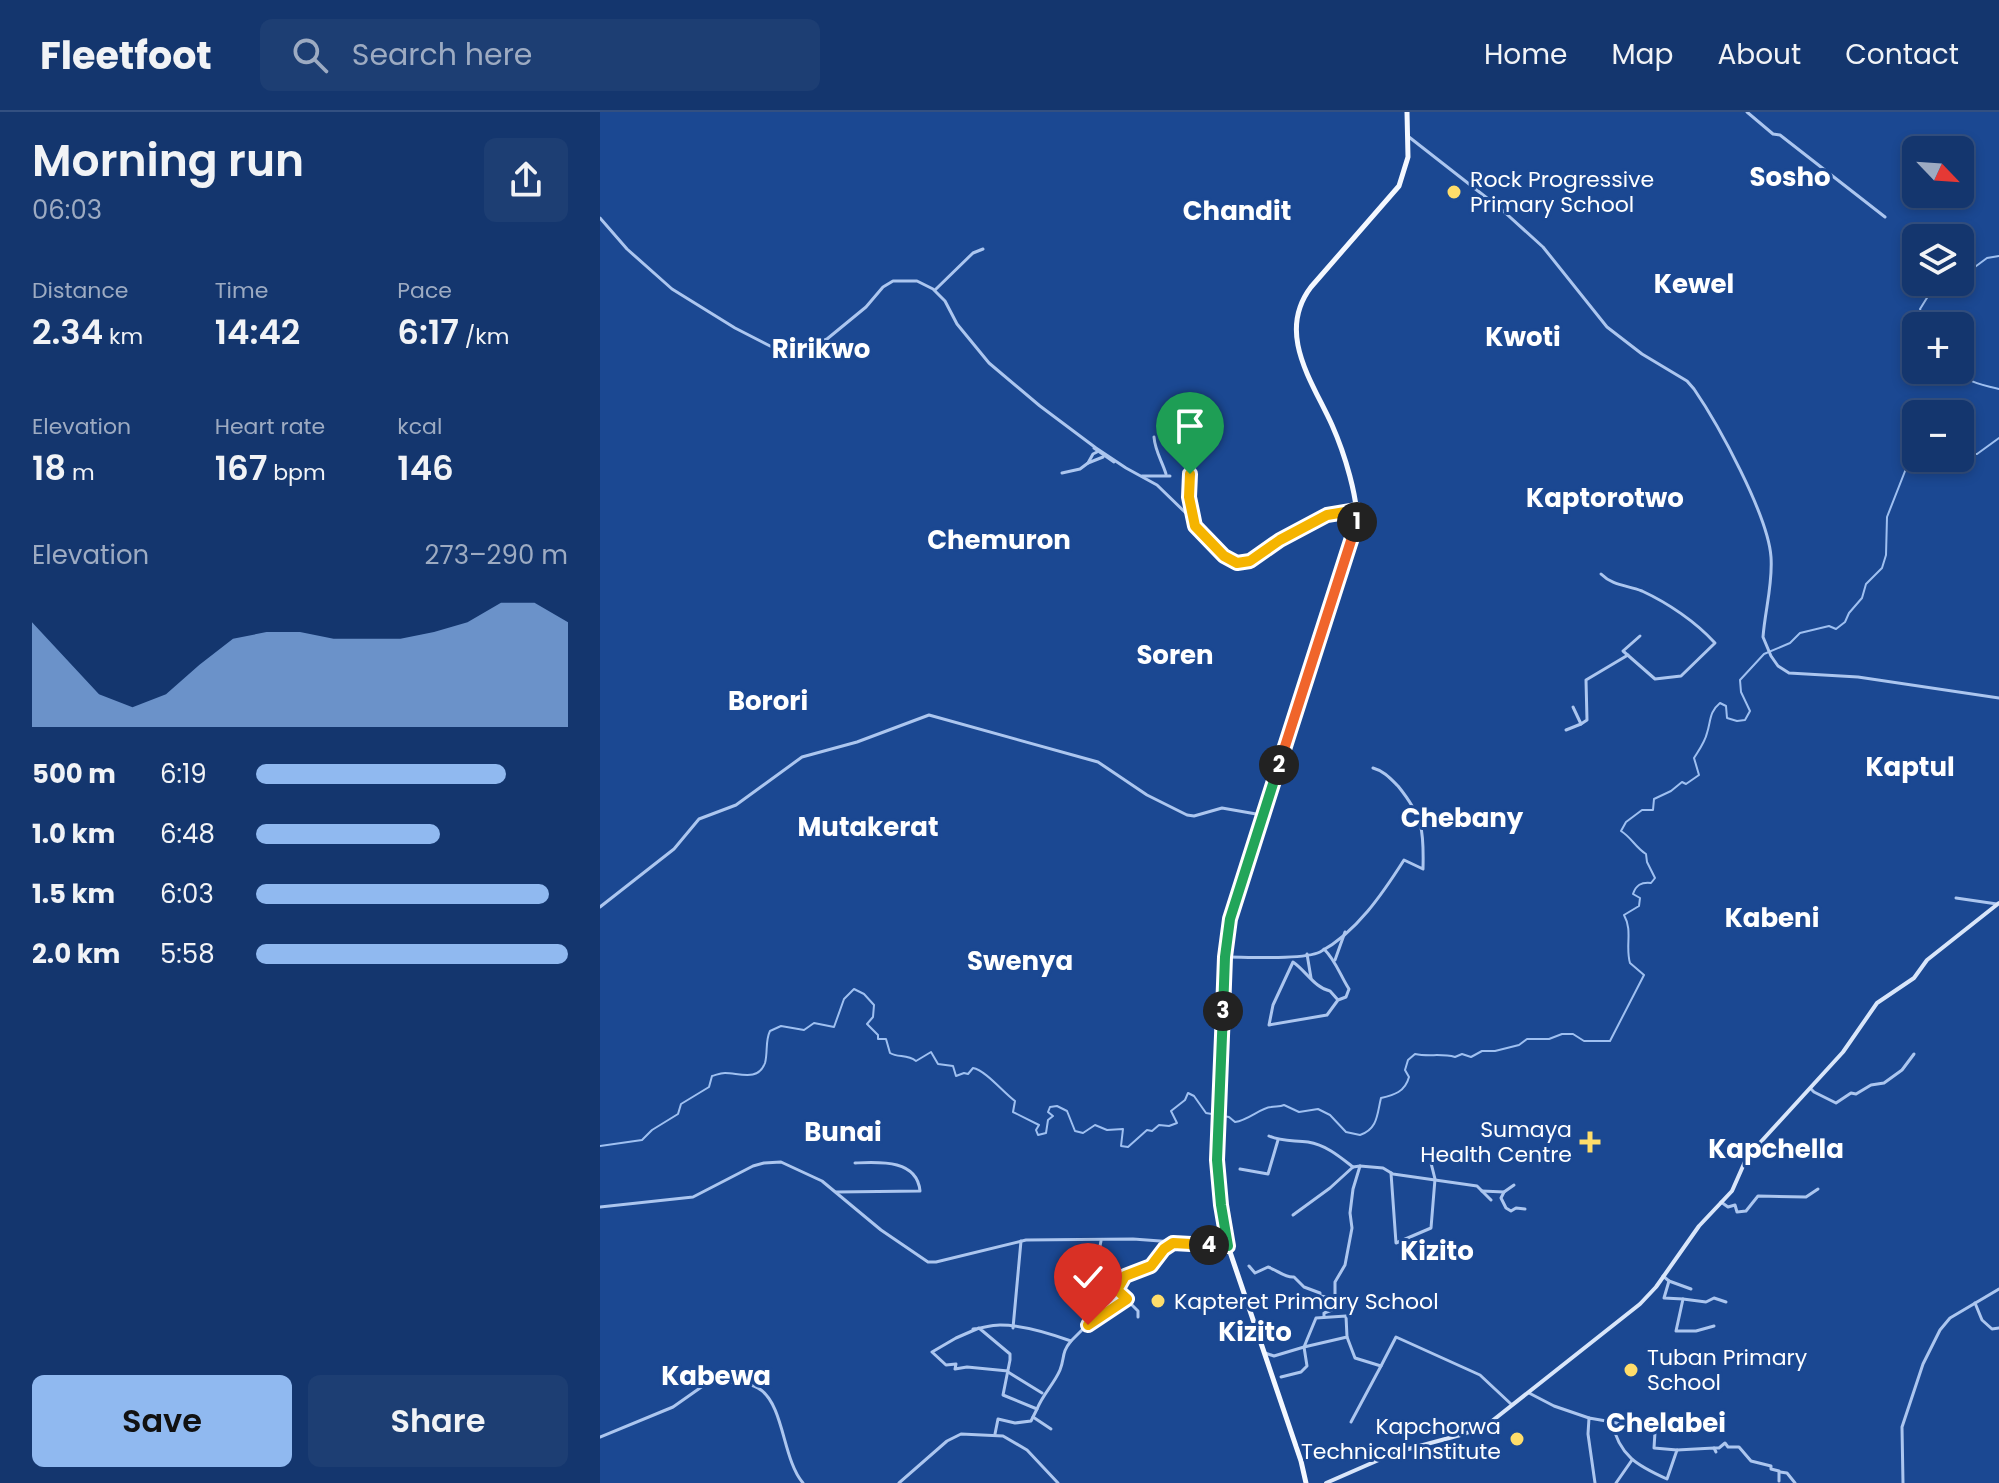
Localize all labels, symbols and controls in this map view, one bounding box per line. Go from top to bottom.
search box [260,19,820,91]
text: Fleetfoot [40,29,212,82]
icon: search [288,33,332,77]
text: Search here [352,33,532,76]
text: Home [1484,35,1567,74]
text: Map [1611,35,1673,74]
text: About [1717,35,1801,74]
text: Contact [1845,35,1959,74]
text: Morning run [32,130,304,191]
north arrow [1902,136,1974,208]
map controls [1902,136,1974,472]
button: share [484,138,568,222]
district label: Sosho [1749,159,1831,195]
place label: Rock Progressive Primary School [1470,164,1654,220]
marker: Rock Progressive Primary School [1445,183,1463,201]
text: 06:03 [32,192,102,228]
district label: Chandit [1183,193,1291,229]
button: layers [1902,224,1974,296]
district label: Kewel [1654,266,1734,302]
text: Distance [32,275,128,306]
text: Time [215,275,268,306]
text: Pace [397,275,452,306]
text: 2.34 [32,308,103,356]
text: 14:42 [215,308,300,356]
text: 6:17 [397,308,459,356]
button: + [1902,312,1974,384]
district label: Kwoti [1485,319,1561,355]
text: km [103,321,143,352]
text: /km [459,321,509,352]
district label: Ririkwo [772,331,870,367]
pin [1156,392,1224,474]
button: − [1902,400,1974,472]
icon: arrive [1168,404,1212,448]
text: Elevation [32,411,131,442]
text: Heart rate [215,411,325,442]
text: kcal [397,411,442,442]
text: 18 [32,444,66,492]
text: 167 [215,444,267,492]
text: 146 [397,444,454,492]
text: m [66,457,95,488]
text: bpm [267,457,326,488]
district label: Kaptorotwo [1526,480,1684,516]
pin: 1 [1337,502,1377,542]
text: 1 [1353,506,1361,537]
district label: Chemuron [927,522,1071,558]
text: Elevation [32,537,149,573]
text: 273–290 m [425,537,568,573]
district label: Soren [1136,637,1214,673]
district label: Borori [728,683,808,719]
pin: 2 [1259,745,1299,785]
text: 2 [1273,749,1285,780]
district label: Kaptul [1865,749,1955,785]
text: 500 m [32,756,116,792]
text: 6:19 [160,756,207,792]
district label: Chebany [1401,800,1524,836]
district label: Mutakerat [797,809,939,845]
text: 1.0 km [32,816,115,852]
text: 6:48 [160,816,215,852]
text: 1.5 km [32,876,115,912]
text: 6:03 [160,876,214,912]
district label: Kabeni [1725,900,1819,936]
text: 2.0 km [32,936,120,972]
text: 5:58 [160,936,215,972]
district label: Swenya [967,943,1073,979]
pin: 3 [1203,991,1243,1031]
text: 3 [1216,995,1230,1026]
district label: Bunai [804,1114,882,1150]
place label: Sumaya Health Centre [1420,1114,1572,1170]
marker: Sumaya Health Centre [1579,1131,1601,1153]
district label: Kapchella [1708,1131,1844,1167]
pin: 4 [1189,1225,1229,1265]
text: 4 [1202,1229,1216,1260]
district label: Kizito [1400,1233,1474,1269]
pin [1054,1243,1122,1325]
icon: check [1066,1255,1110,1299]
place label: Kapteret Primary School [1174,1286,1439,1317]
marker: Kapteret Primary School [1149,1292,1167,1310]
district label: Kizito [1218,1314,1292,1350]
place label: Tuban Primary School [1647,1342,1808,1398]
district label: Kabewa [661,1358,771,1394]
marker: Tuban Primary School [1622,1361,1640,1379]
button: Save [32,1375,292,1467]
button: Share [308,1375,568,1467]
district label: Chelabei [1606,1405,1726,1441]
place label: Kapchorwa Technical Institute [1301,1411,1501,1467]
marker: Kapchorwa Technical Institute [1508,1430,1526,1448]

